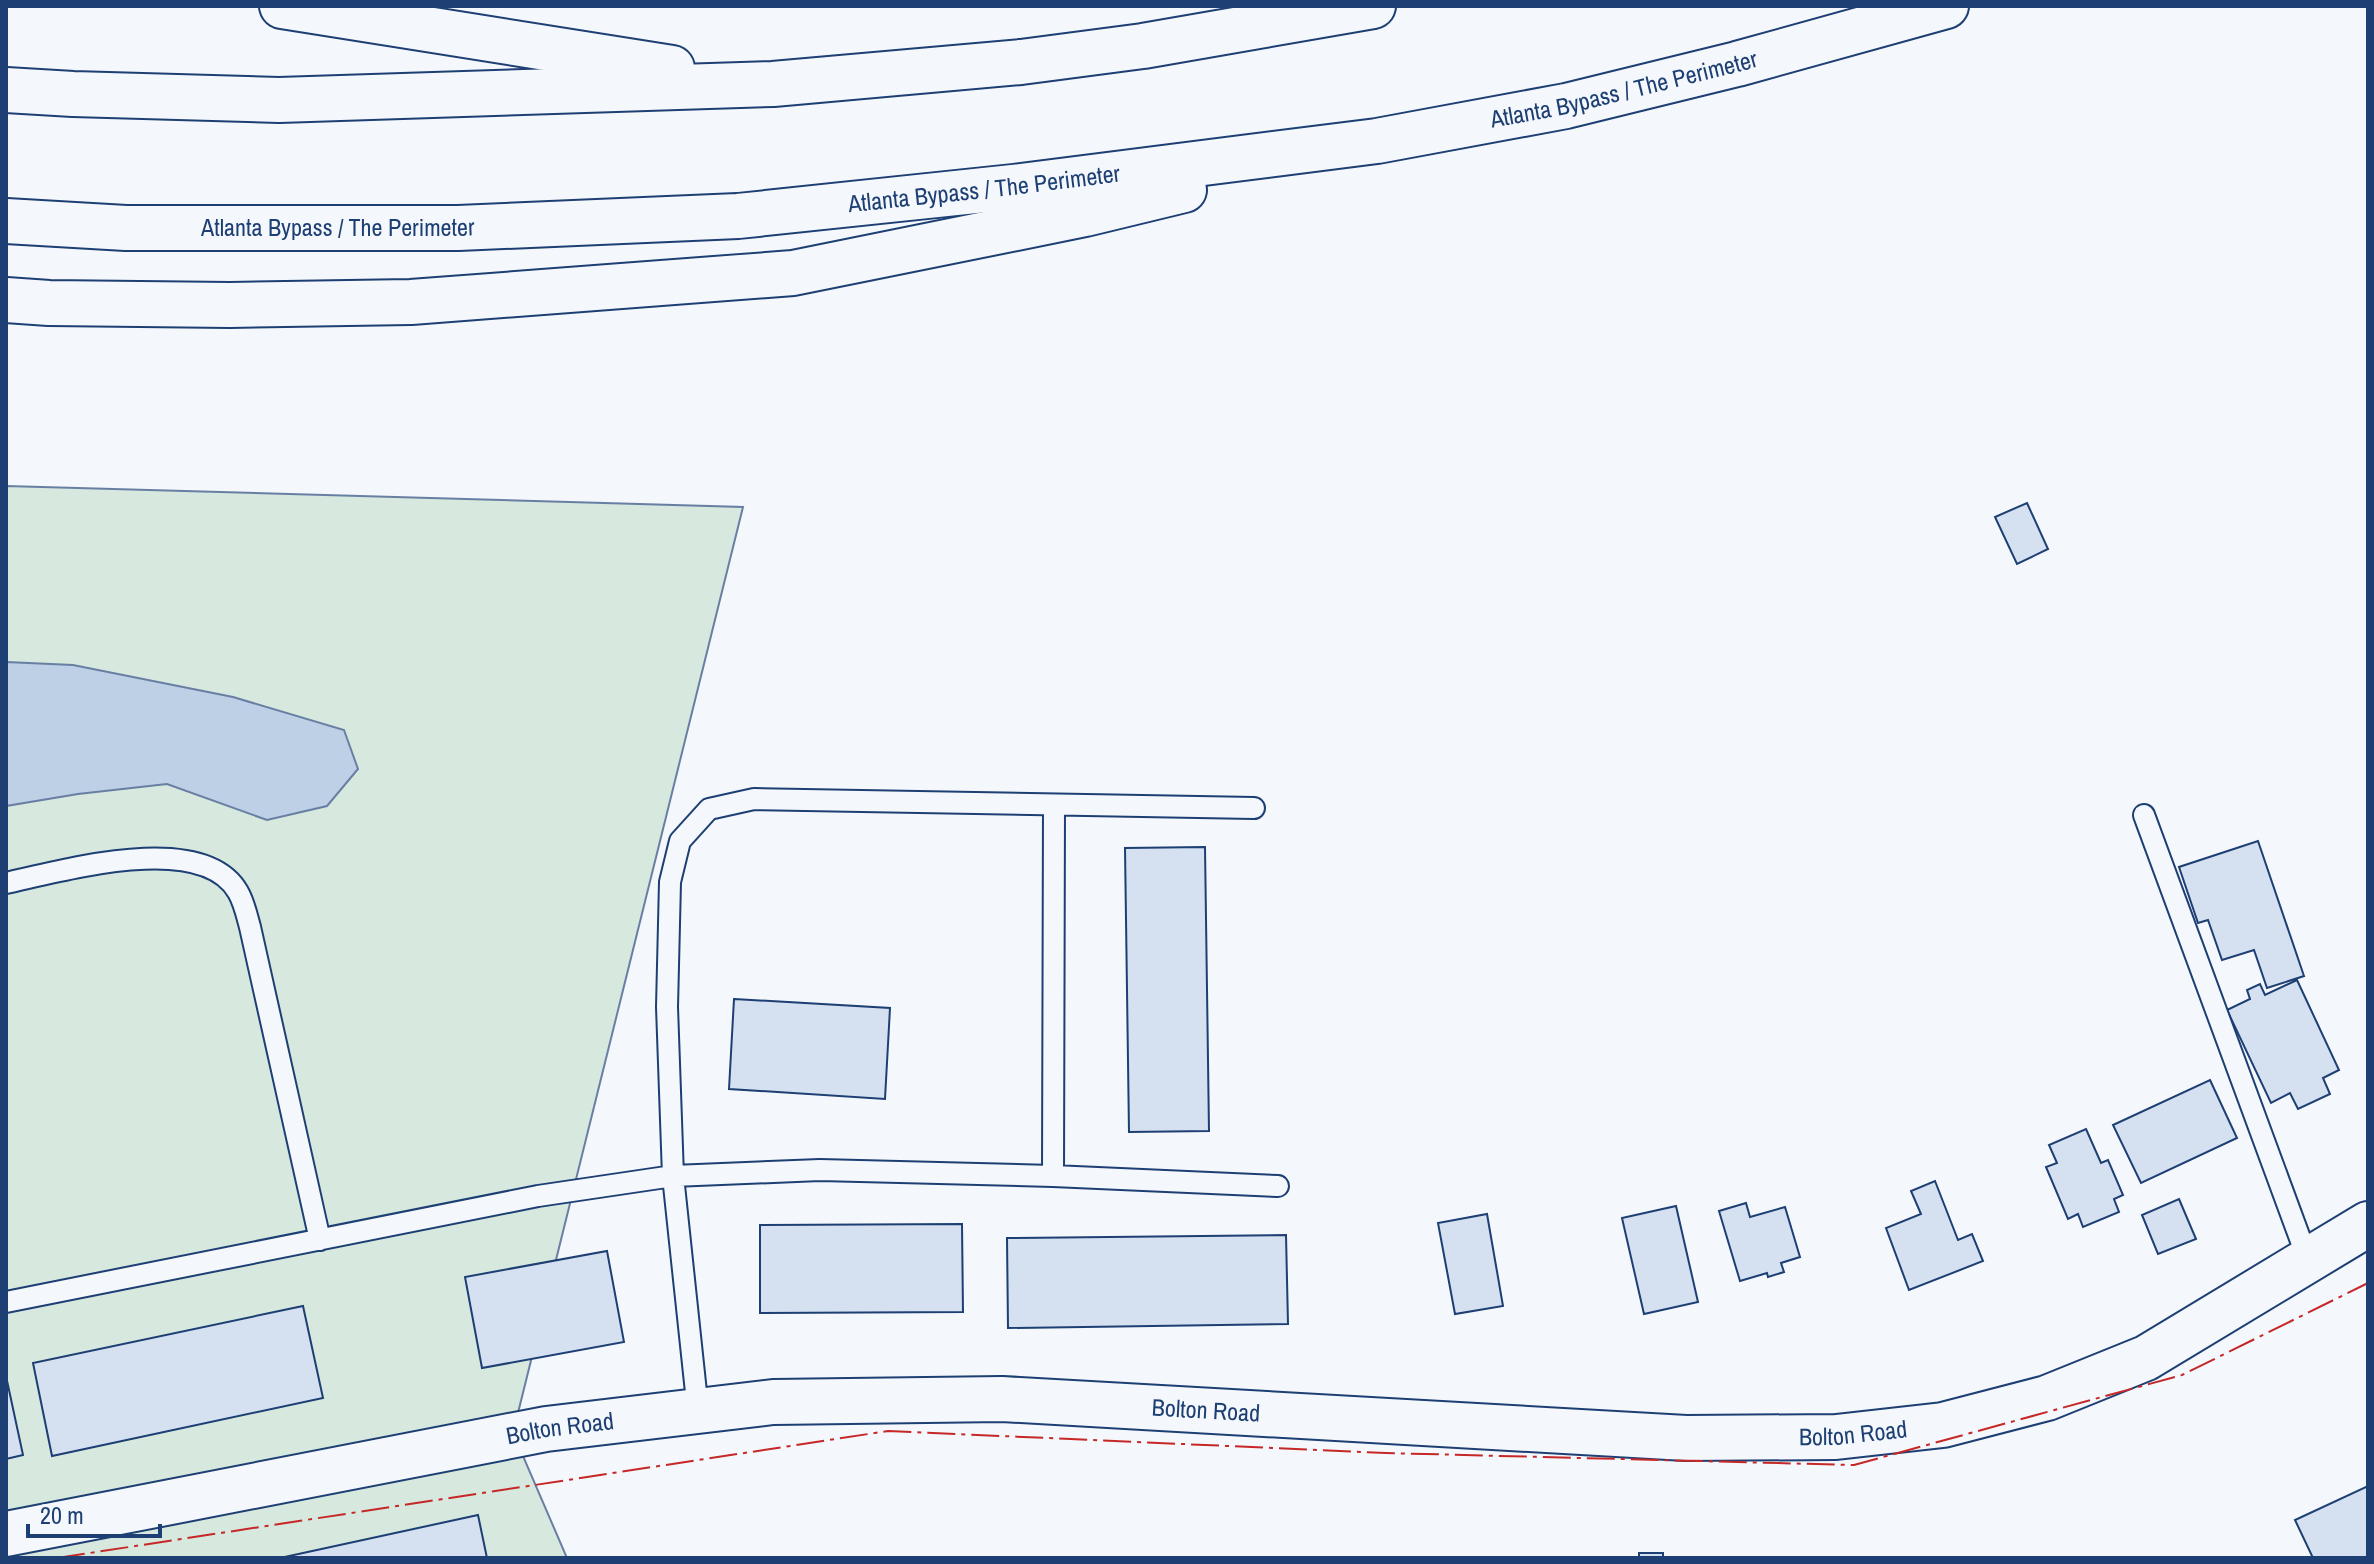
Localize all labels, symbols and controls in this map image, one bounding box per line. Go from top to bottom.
street label: Atlanta Bypass / The Perimeter [1486,42,1761,135]
street label: Atlanta Bypass / The Perimeter [845,157,1122,219]
street label: Atlanta Bypass / The Perimeter [200,210,476,243]
street label: Bolton Road [1151,1391,1261,1429]
street label: Bolton Road [503,1404,615,1451]
street label: Bolton Road [1799,1412,1909,1452]
scale bar [28,1488,160,1538]
text: 20 m [40,1499,84,1531]

